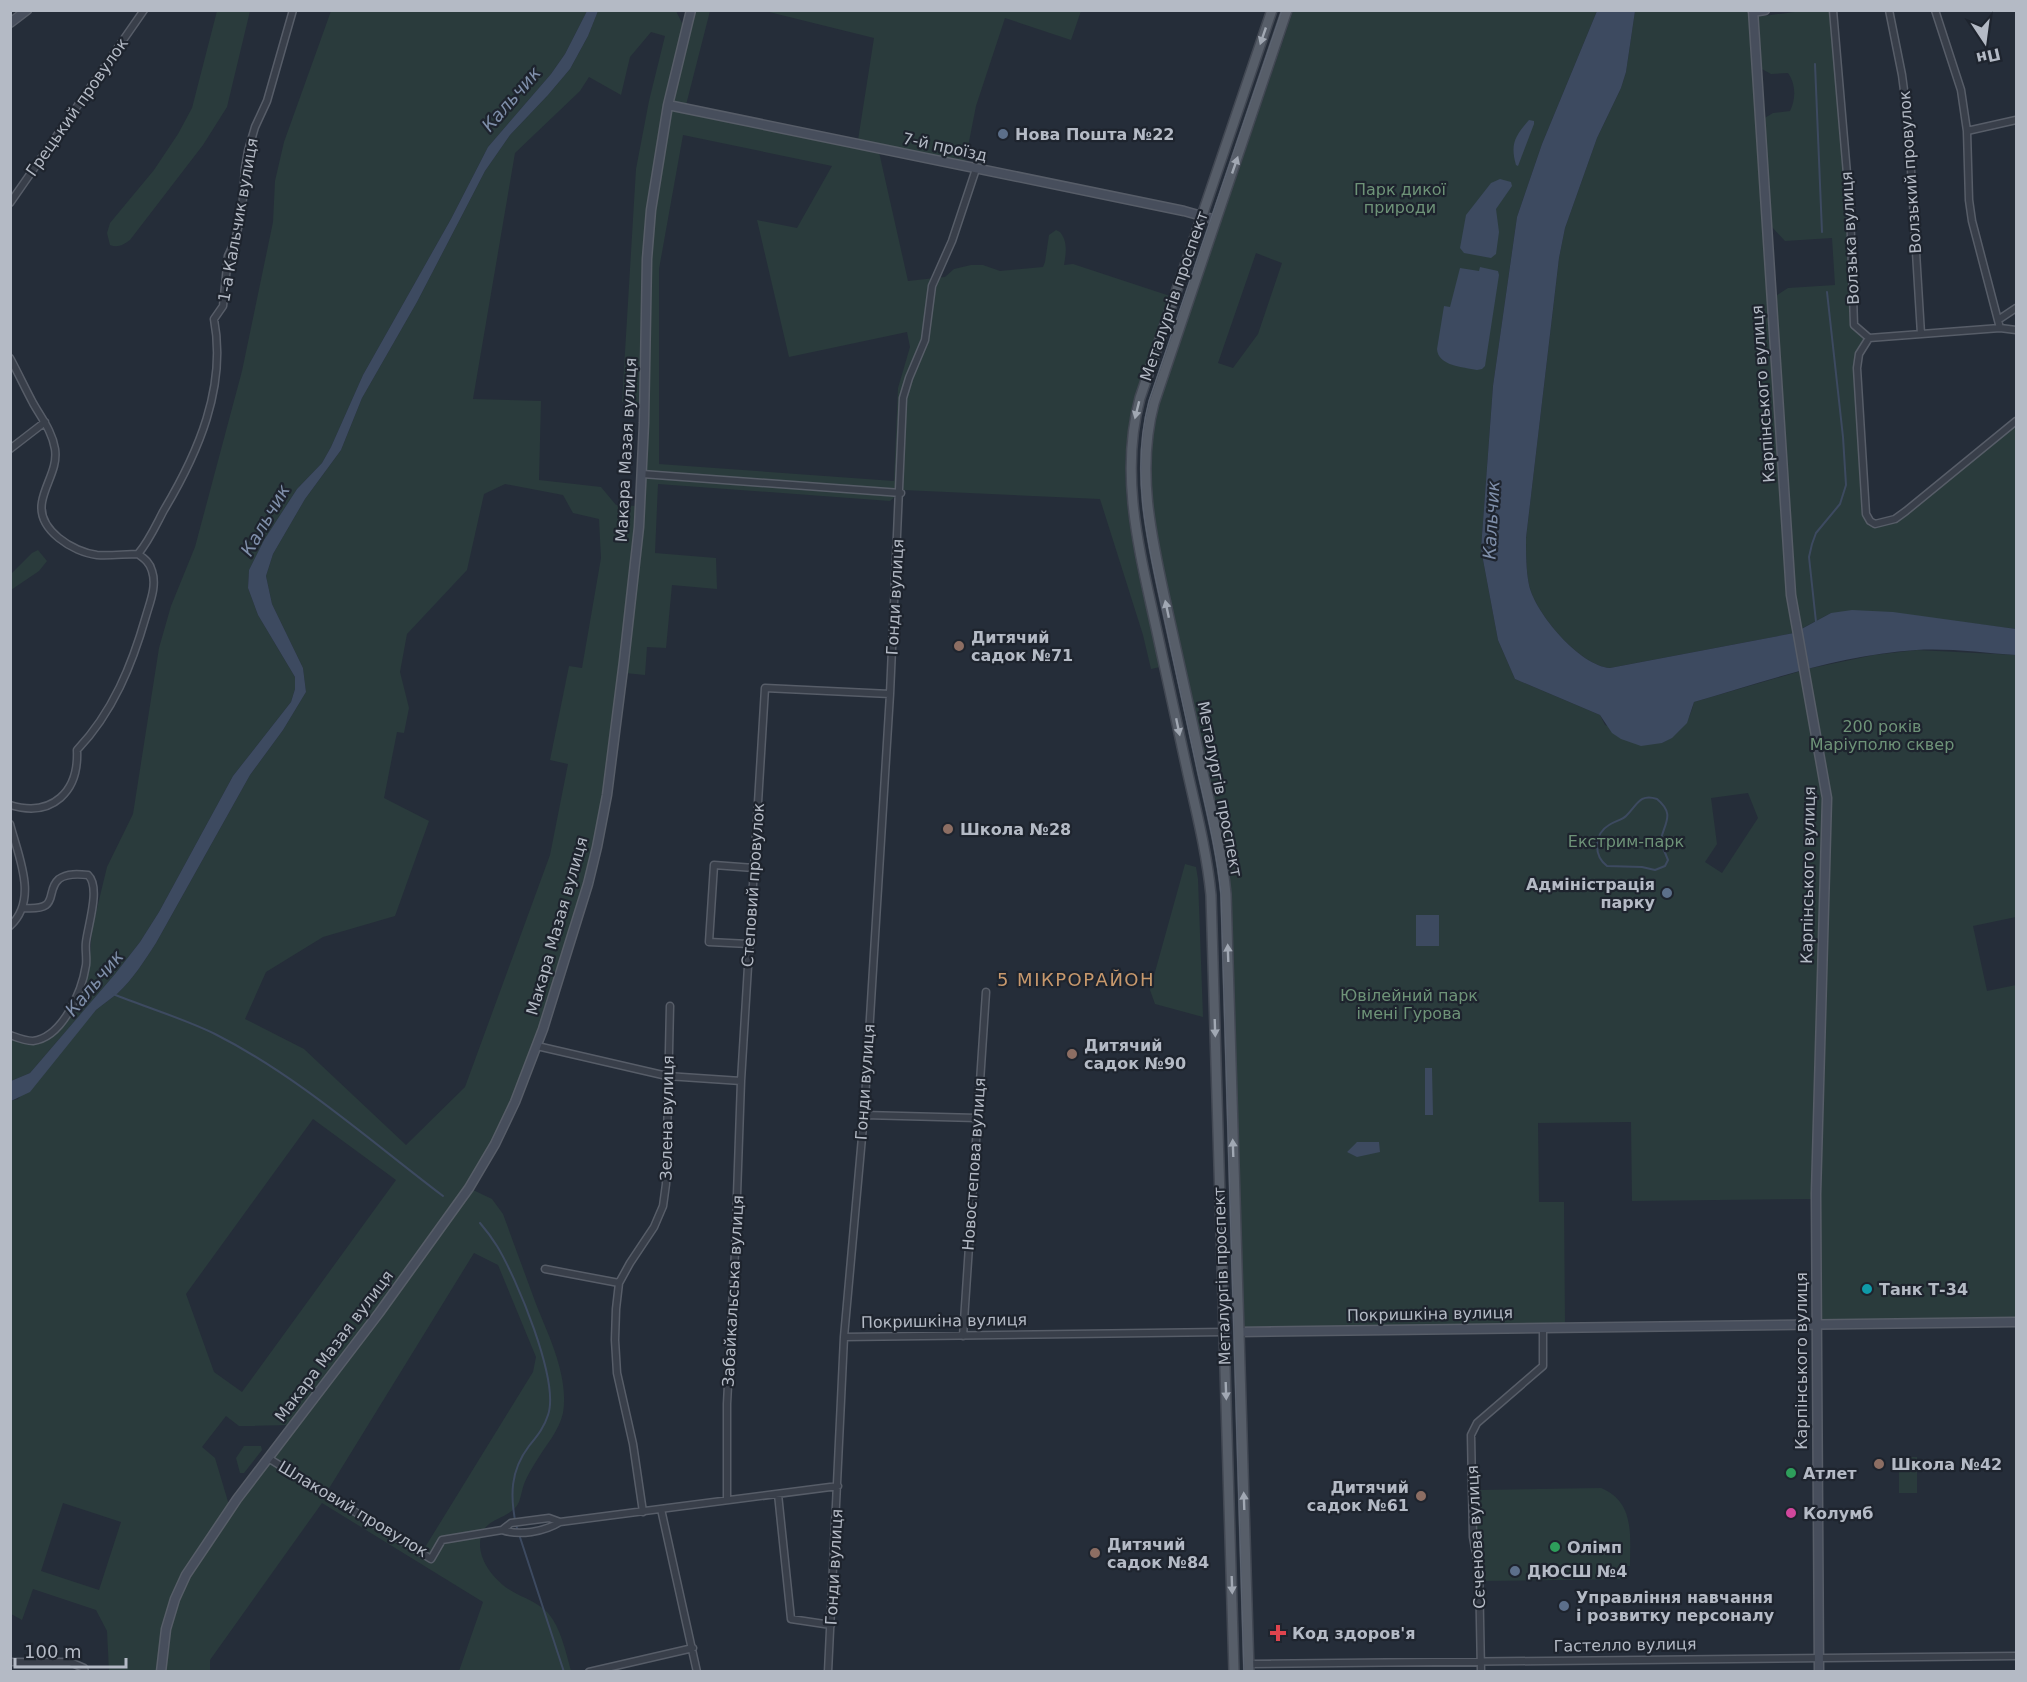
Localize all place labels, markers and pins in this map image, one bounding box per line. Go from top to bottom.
place label: Нова Пошта №22 [1015,125,1174,144]
marker: Нова Пошта №22 [996,127,1010,141]
place label: Дитячий садок №71 [971,628,1073,665]
marker: Дитячий садок №71 [952,639,966,653]
place label: Школа №28 [960,820,1071,839]
marker: Школа №28 [941,822,955,836]
place label: Адміністрація парку [1526,875,1656,912]
marker: Адміністрація парку [1660,886,1674,900]
place label: Дитячий садок №90 [1084,1036,1186,1073]
marker: Дитячий садок №90 [1065,1047,1079,1061]
place label: Танк Т-34 [1879,1280,1968,1299]
marker: Танк Т-34 [1860,1282,1874,1296]
place label: Школа №42 [1891,1455,2002,1474]
marker: Школа №42 [1872,1457,1886,1471]
place label: Атлет [1803,1464,1857,1483]
marker: Атлет [1784,1466,1798,1480]
place label: Дитячий садок №61 [1307,1478,1409,1515]
marker: Дитячий садок №61 [1414,1489,1428,1503]
place label: Колумб [1803,1504,1873,1523]
marker: Колумб [1784,1506,1798,1520]
place label: Дитячий садок №84 [1107,1535,1209,1572]
place label: Олімп [1567,1538,1622,1557]
marker: Олімп [1548,1540,1562,1554]
marker: Дитячий садок №84 [1088,1546,1102,1560]
place label: ДЮСШ №4 [1527,1562,1628,1581]
marker: ДЮСШ №4 [1508,1564,1522,1578]
place label: Управління навчання і розвитку персоналу [1576,1588,1775,1625]
marker: Управління навчання і розвитку персоналу [1557,1599,1571,1613]
marker: Код здоров'я [1269,1624,1287,1642]
place label: Код здоров'я [1292,1624,1416,1643]

